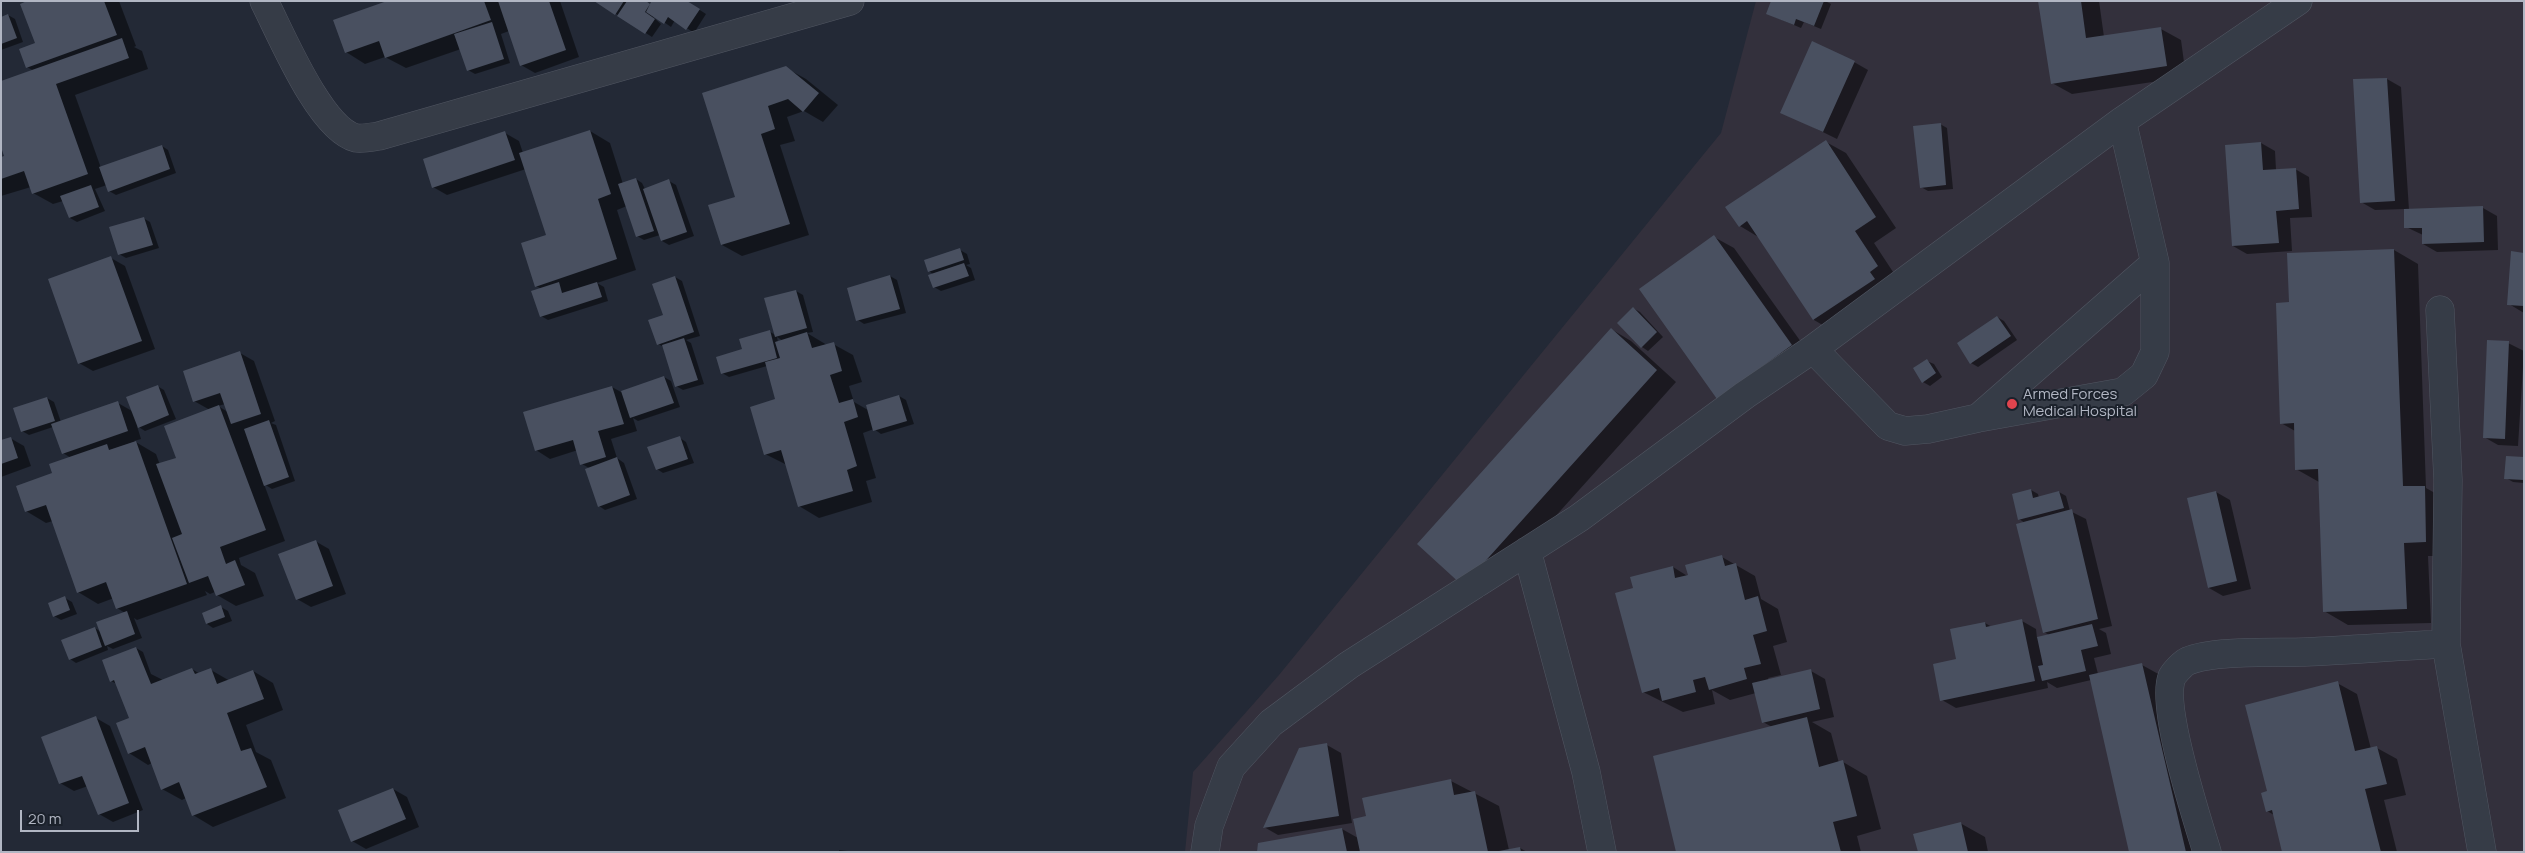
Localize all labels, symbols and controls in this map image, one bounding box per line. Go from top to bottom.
place label: Armed Forces Medical Hospital [2023,386,2137,421]
marker: Armed Forces Medical Hospital [2005,397,2019,411]
scale bar [22,800,141,832]
text: 20 m [28,808,61,829]

